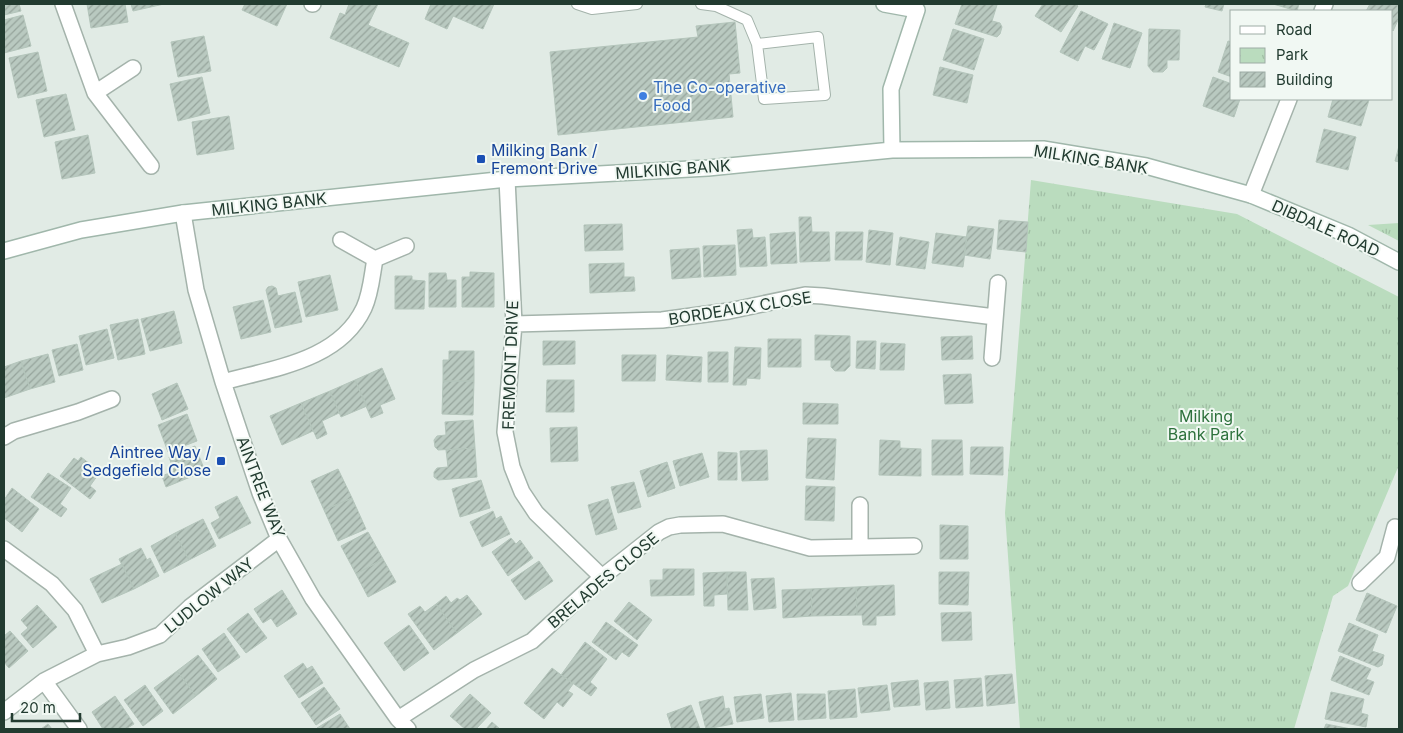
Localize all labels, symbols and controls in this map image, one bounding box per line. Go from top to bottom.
legend [1230,10,1393,100]
text: Road [1276,20,1312,39]
text: Park [1276,45,1309,64]
text: Building [1276,70,1333,89]
place label: The Co-operative Food [653,77,786,115]
marker: The Co-operative Food [637,90,649,102]
place label: Milking Bank / Fremont Drive [491,140,598,178]
street label: MILKING BANK [1032,140,1150,178]
marker: Milking Bank / Fremont Drive [475,153,487,165]
street label: MILKING BANK [615,155,732,183]
street label: MILKING BANK [210,188,328,220]
street label: DIBDALE ROAD [1269,195,1383,261]
street label: BORDEAUX CLOSE [667,287,813,329]
street label: FREMONT DRIVE [498,300,522,430]
park label: Milking Bank Park [1168,406,1244,444]
street label: AINTREE WAY [232,433,290,541]
place label: Aintree Way / Sedgefield Close [82,442,211,480]
marker: Aintree Way / Sedgefield Close [215,455,227,467]
street label: BRELADES CLOSE [543,528,663,632]
street label: LUDLOW WAY [160,553,258,637]
scale bar [12,690,80,722]
text: 20 m [20,698,56,717]

